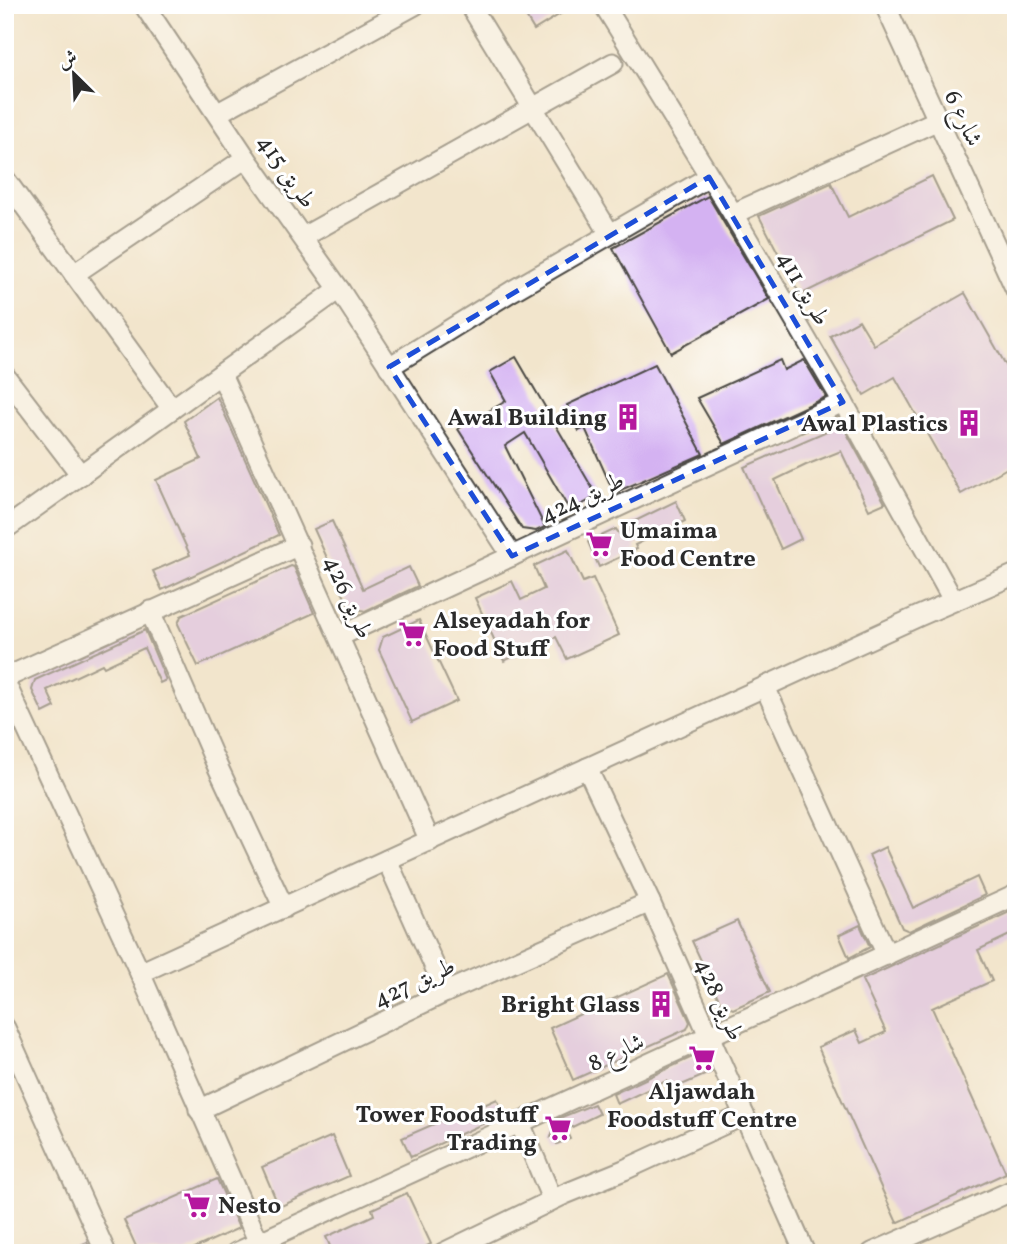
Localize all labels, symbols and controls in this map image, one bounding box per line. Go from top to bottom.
north arrow [38,38,108,108]
text: ش [54,45,82,76]
street label: شارع 6 [933,85,990,153]
street label: طريق 415 [247,128,323,216]
street label: طريق 411 [767,245,837,333]
place label: Awal Building [447,402,607,436]
building icon: Awal Building [613,402,643,432]
place label: Awal Plastics [801,408,948,442]
building icon: Awal Plastics [954,408,984,438]
street label: طريق 424 [535,464,631,533]
place label: Umaima Food Centre [620,515,756,577]
supermarket icon: Umaima Food Centre [584,529,614,559]
street label: طريق 426 [314,551,381,645]
place label: Alseyadah for Food Stuff [433,605,590,667]
supermarket icon: Alseyadah for Food Stuff [397,619,427,649]
street label: طريق 427 [368,950,461,1018]
street label: طريق 428 [685,953,752,1047]
place label: Bright Glass [501,989,640,1023]
building icon: Bright Glass [646,989,676,1019]
street label: شارع 8 [583,1026,651,1083]
supermarket icon: Aljawdah Foodstuff Centre [687,1043,717,1073]
place label: Aljawdah Foodstuff Centre [607,1076,797,1138]
place label: Tower Foodstuff Trading [356,1099,539,1161]
supermarket icon: Tower Foodstuff Trading [543,1113,573,1143]
supermarket icon: Nesto [182,1190,212,1220]
place label: Nesto [218,1190,281,1224]

